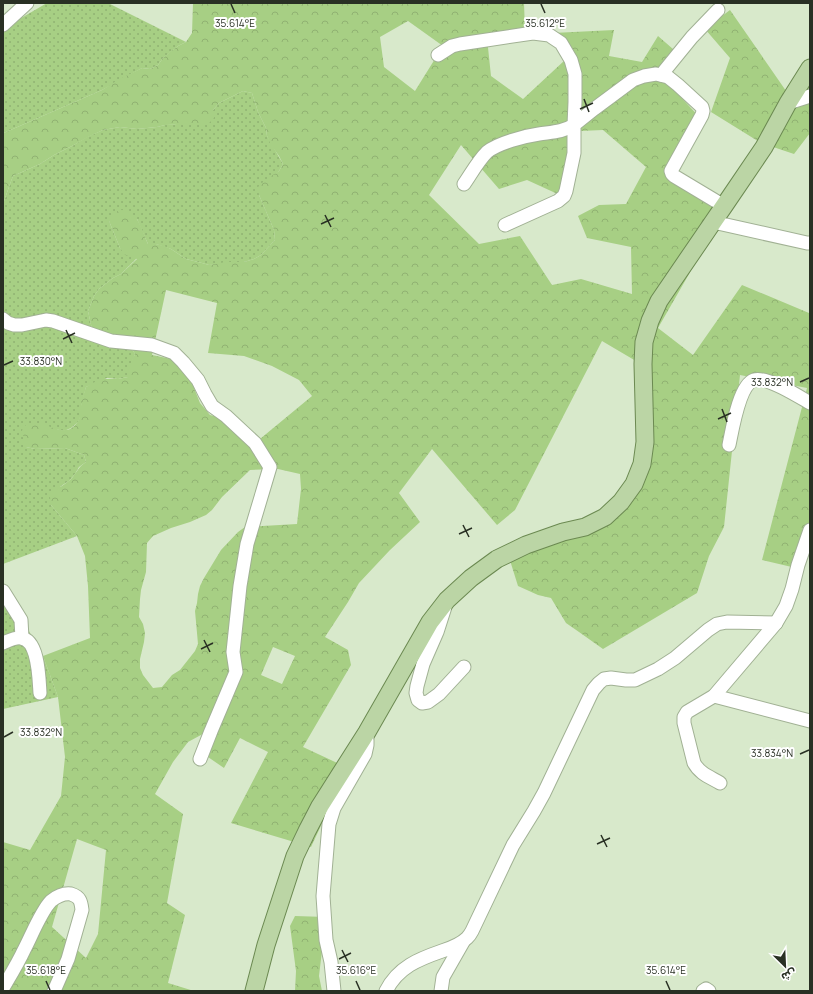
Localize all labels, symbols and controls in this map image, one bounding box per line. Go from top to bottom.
text: 35.614°E [215,16,255,30]
text: 35.612°E [525,16,565,30]
text: 33.830°N [20,354,62,368]
text: 33.832°N [751,375,793,389]
text: 33.832°N [20,725,62,739]
text: 33.834°N [751,746,793,760]
north arrow [765,946,805,986]
text: 35.618°E [26,963,66,977]
text: 35.616°E [336,963,376,977]
text: 35.614°E [646,963,686,977]
text: ش [779,966,799,986]

